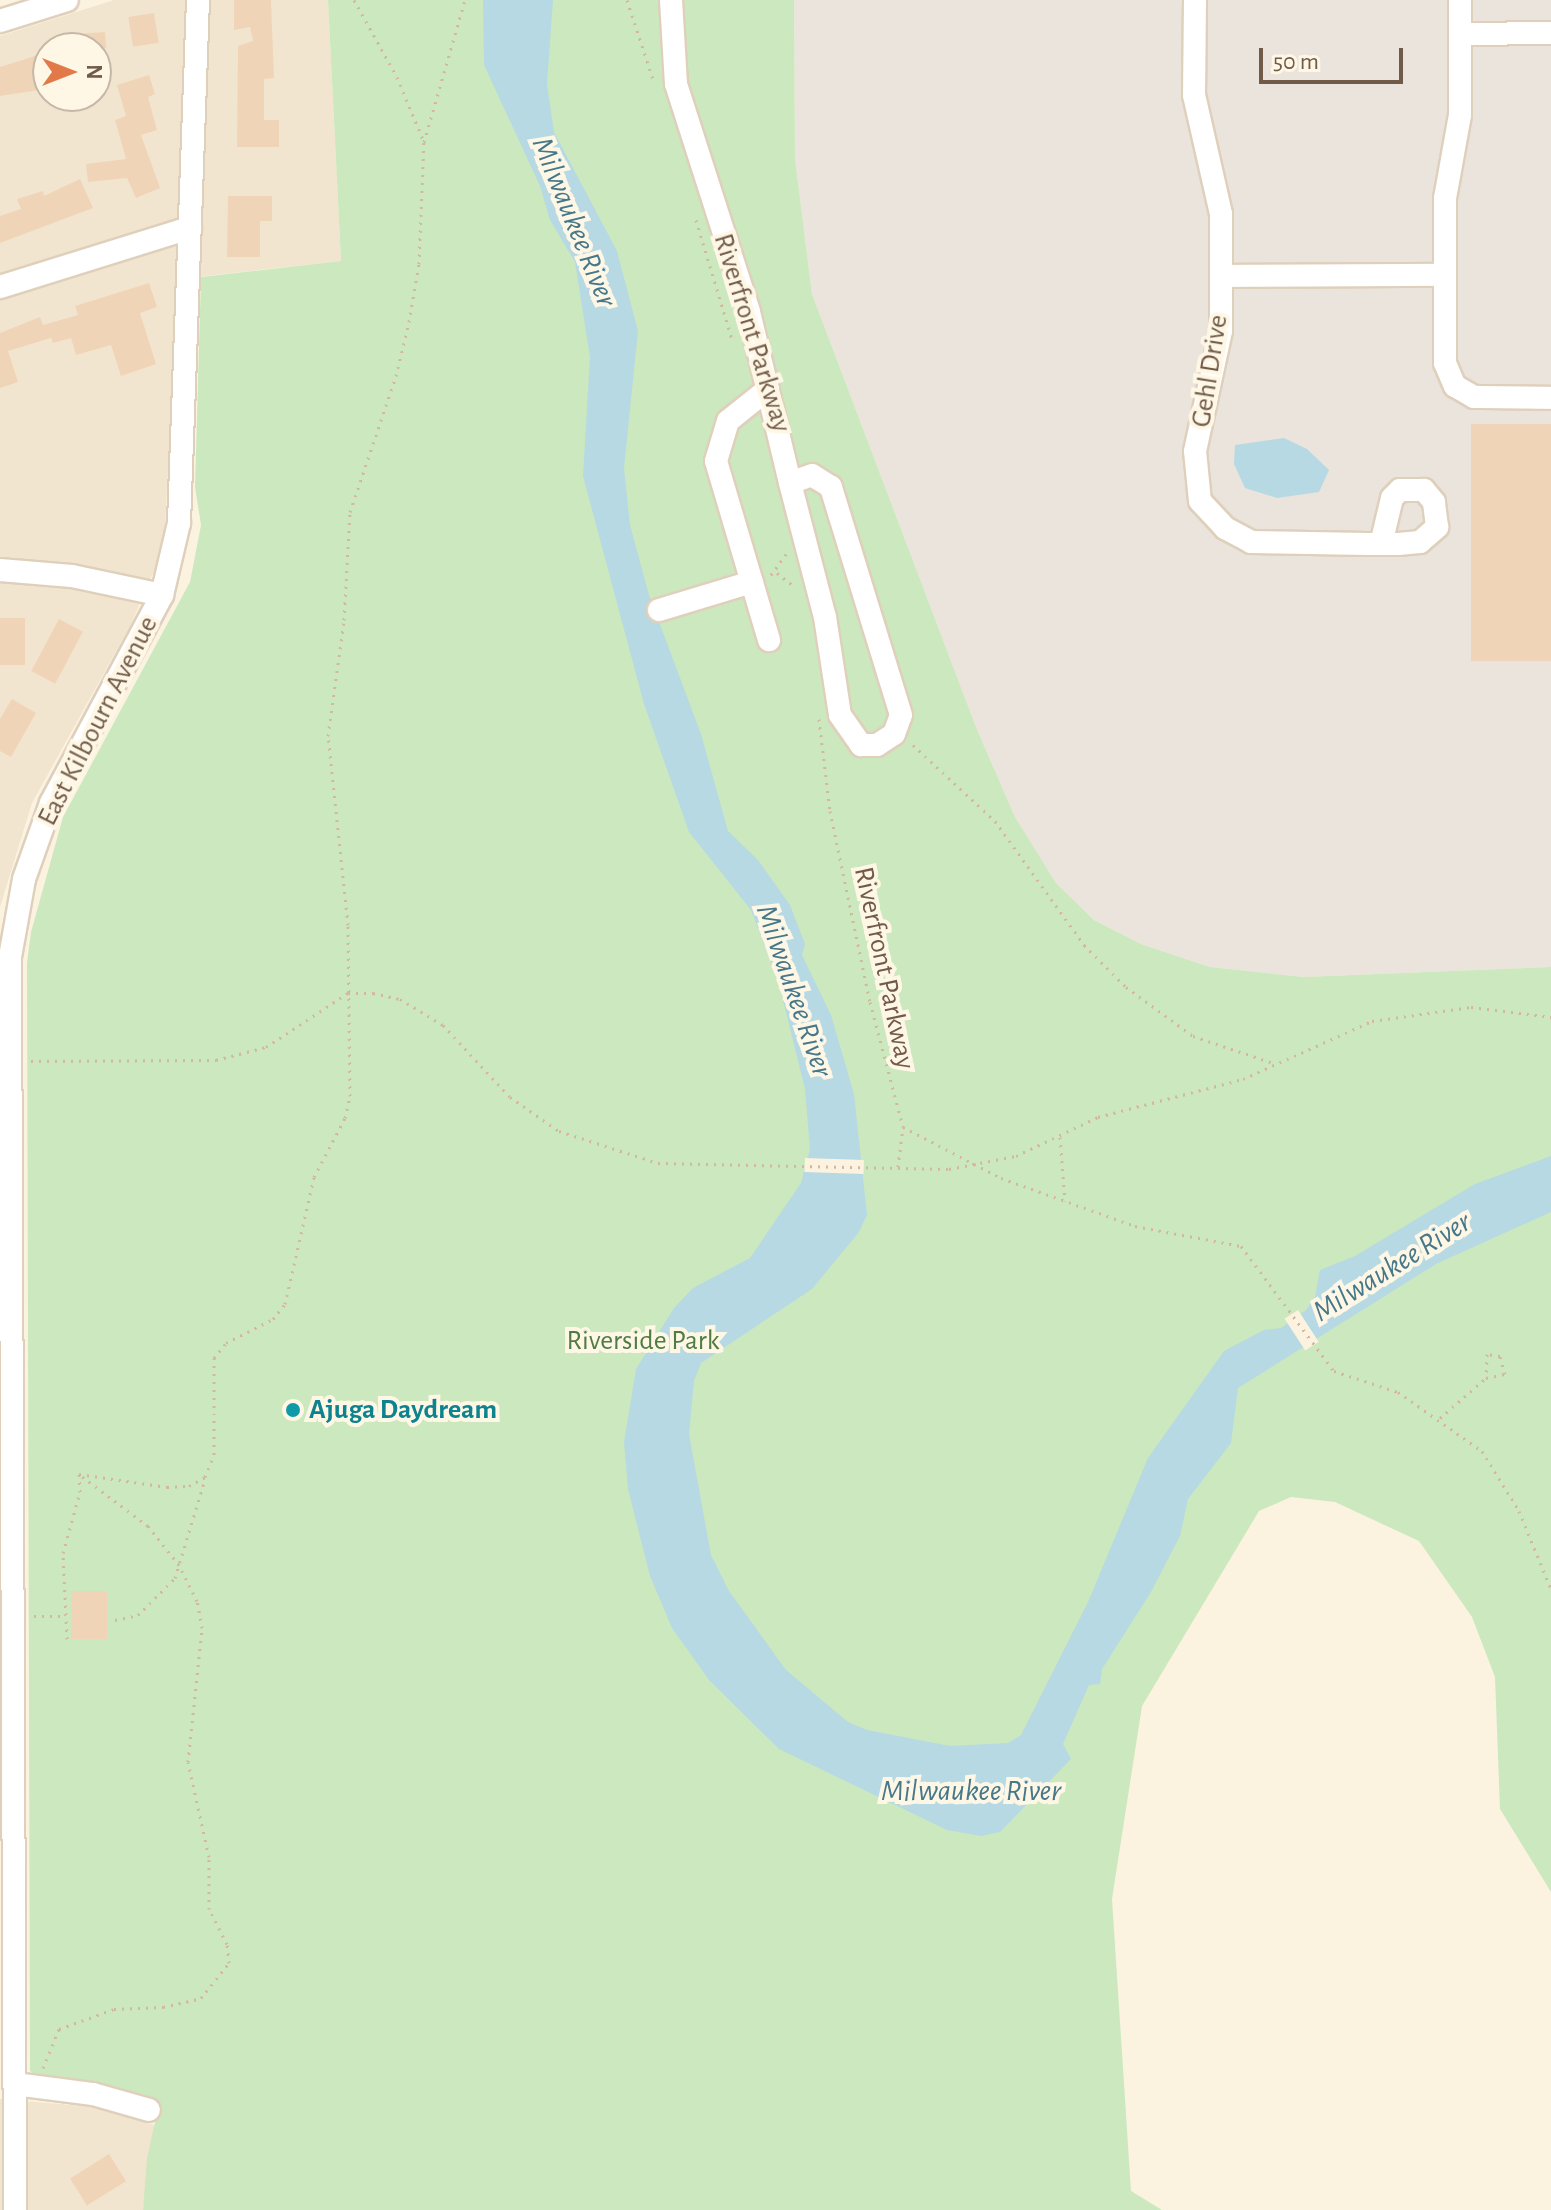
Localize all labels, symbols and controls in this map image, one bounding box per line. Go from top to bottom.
north arrow [32,32,112,112]
scale bar [1263,32,1407,82]
text: 50 m [1273,50,1319,74]
text: N [83,64,105,80]
water label: Milwaukee River [524,132,624,312]
street label: Riverfront Parkway [706,230,798,436]
street label: Gehl Drive [1185,312,1235,430]
street label: East Kilbourn Avenue [31,611,165,831]
street label: Riverfront Parkway [846,864,922,1072]
water label: Milwaukee River [748,900,840,1082]
water label: Milwaukee River [1306,1204,1478,1330]
park label: Riverside Park [566,1324,720,1358]
place label: Ajuga Daydream [309,1393,497,1427]
marker: Ajuga Daydream [284,1401,302,1419]
water label: Milwaukee River [881,1773,1061,1809]

